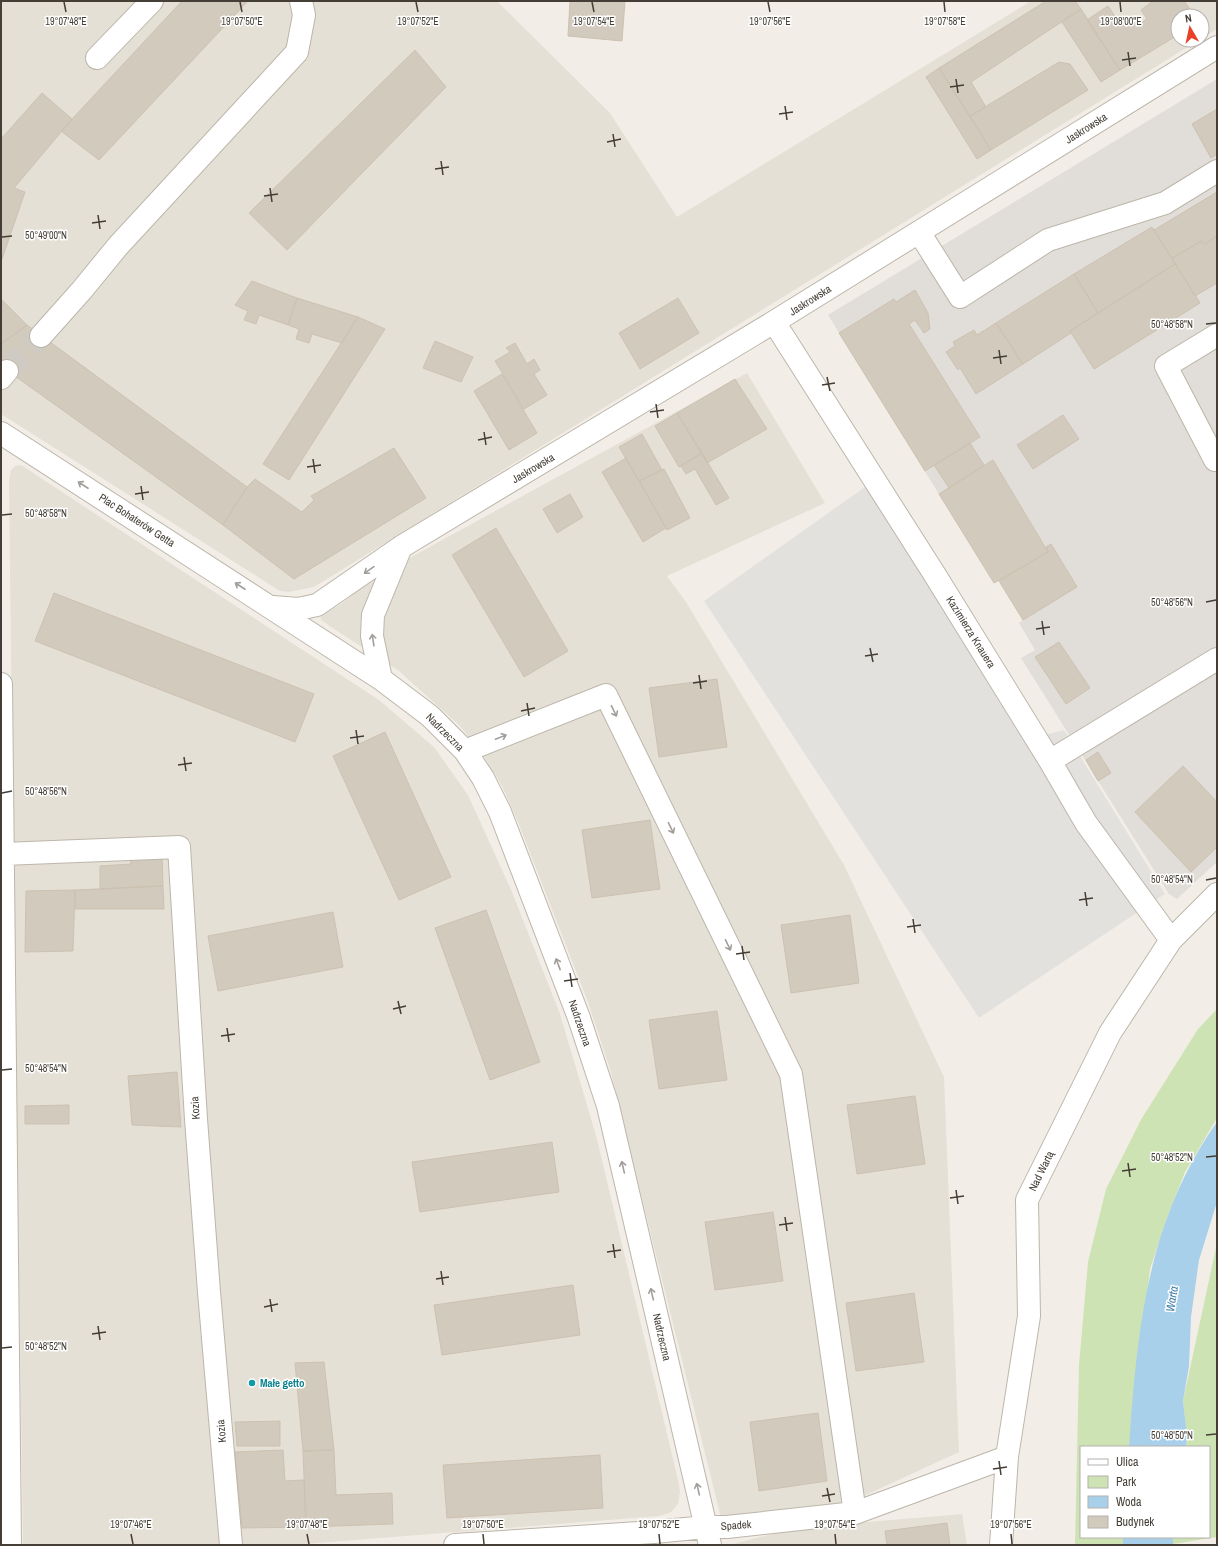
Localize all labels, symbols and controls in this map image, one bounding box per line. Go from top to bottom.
north arrow [1170,8,1210,48]
text: N [1184,11,1193,26]
text: 19°07'48"E [45,15,87,28]
text: 19°07'50"E [221,15,263,28]
text: 19°07'52"E [397,15,439,28]
text: 19°07'54"E [573,15,615,28]
text: 19°07'56"E [749,15,791,28]
text: 19°07'58"E [924,15,966,28]
text: 19°08'00"E [1100,15,1142,28]
street label: Jaskrowska [1062,110,1110,146]
text: 50°49'00"N [25,229,67,242]
street label: Jaskrowska [786,282,834,318]
text: 50°48'58"N [1151,318,1193,331]
street label: Jaskrowska [509,450,557,486]
one-way arrow [78,481,89,490]
street label: Plac Bohaterów Getta [96,490,178,550]
text: 50°48'58"N [25,507,67,520]
one-way arrow [364,566,375,574]
one-way arrow [235,582,246,590]
street label: Kazimierza Knauera [943,593,999,671]
text: 50°48'56"N [1151,596,1193,609]
one-way arrow [369,634,377,647]
one-way arrow [610,705,618,717]
street label: Nadrzeczna [423,710,467,754]
one-way arrow [495,732,507,740]
text: 50°48'56"N [25,785,67,798]
one-way arrow [668,822,675,834]
text: 50°48'54"N [1151,873,1193,886]
one-way arrow [725,939,732,951]
one-way arrow [554,958,562,970]
street label: Nadrzeczna [566,998,594,1048]
text: 50°48'54"N [25,1062,67,1075]
street label: Kozia [187,1096,203,1120]
street label: Nad Wartą [1025,1148,1057,1193]
text: 50°48'52"N [1151,1151,1193,1164]
one-way arrow [619,1161,626,1174]
water label: Warta [1162,1284,1182,1313]
one-way arrow [648,1288,656,1301]
street label: Nadrzeczna [650,1312,674,1362]
text: 50°48'52"N [25,1340,67,1353]
place label: Małe getto [260,1376,305,1390]
marker: Małe getto [247,1378,257,1388]
street label: Kozia [213,1419,229,1443]
text: 50°48'50"N [1151,1429,1193,1442]
legend [1080,1446,1210,1538]
text: Ulica [1116,1454,1139,1470]
text: Park [1116,1474,1136,1490]
one-way arrow [693,1482,701,1495]
text: Woda [1116,1494,1142,1510]
text: Budynek [1116,1514,1154,1530]
street label: Spadek [720,1517,752,1533]
text: 19°07'46"E [110,1518,152,1531]
text: 19°07'48"E [286,1518,328,1531]
text: 19°07'50"E [462,1518,504,1531]
text: 19°07'52"E [638,1518,680,1531]
text: 19°07'54"E [814,1518,856,1531]
text: 19°07'56"E [990,1518,1032,1531]

